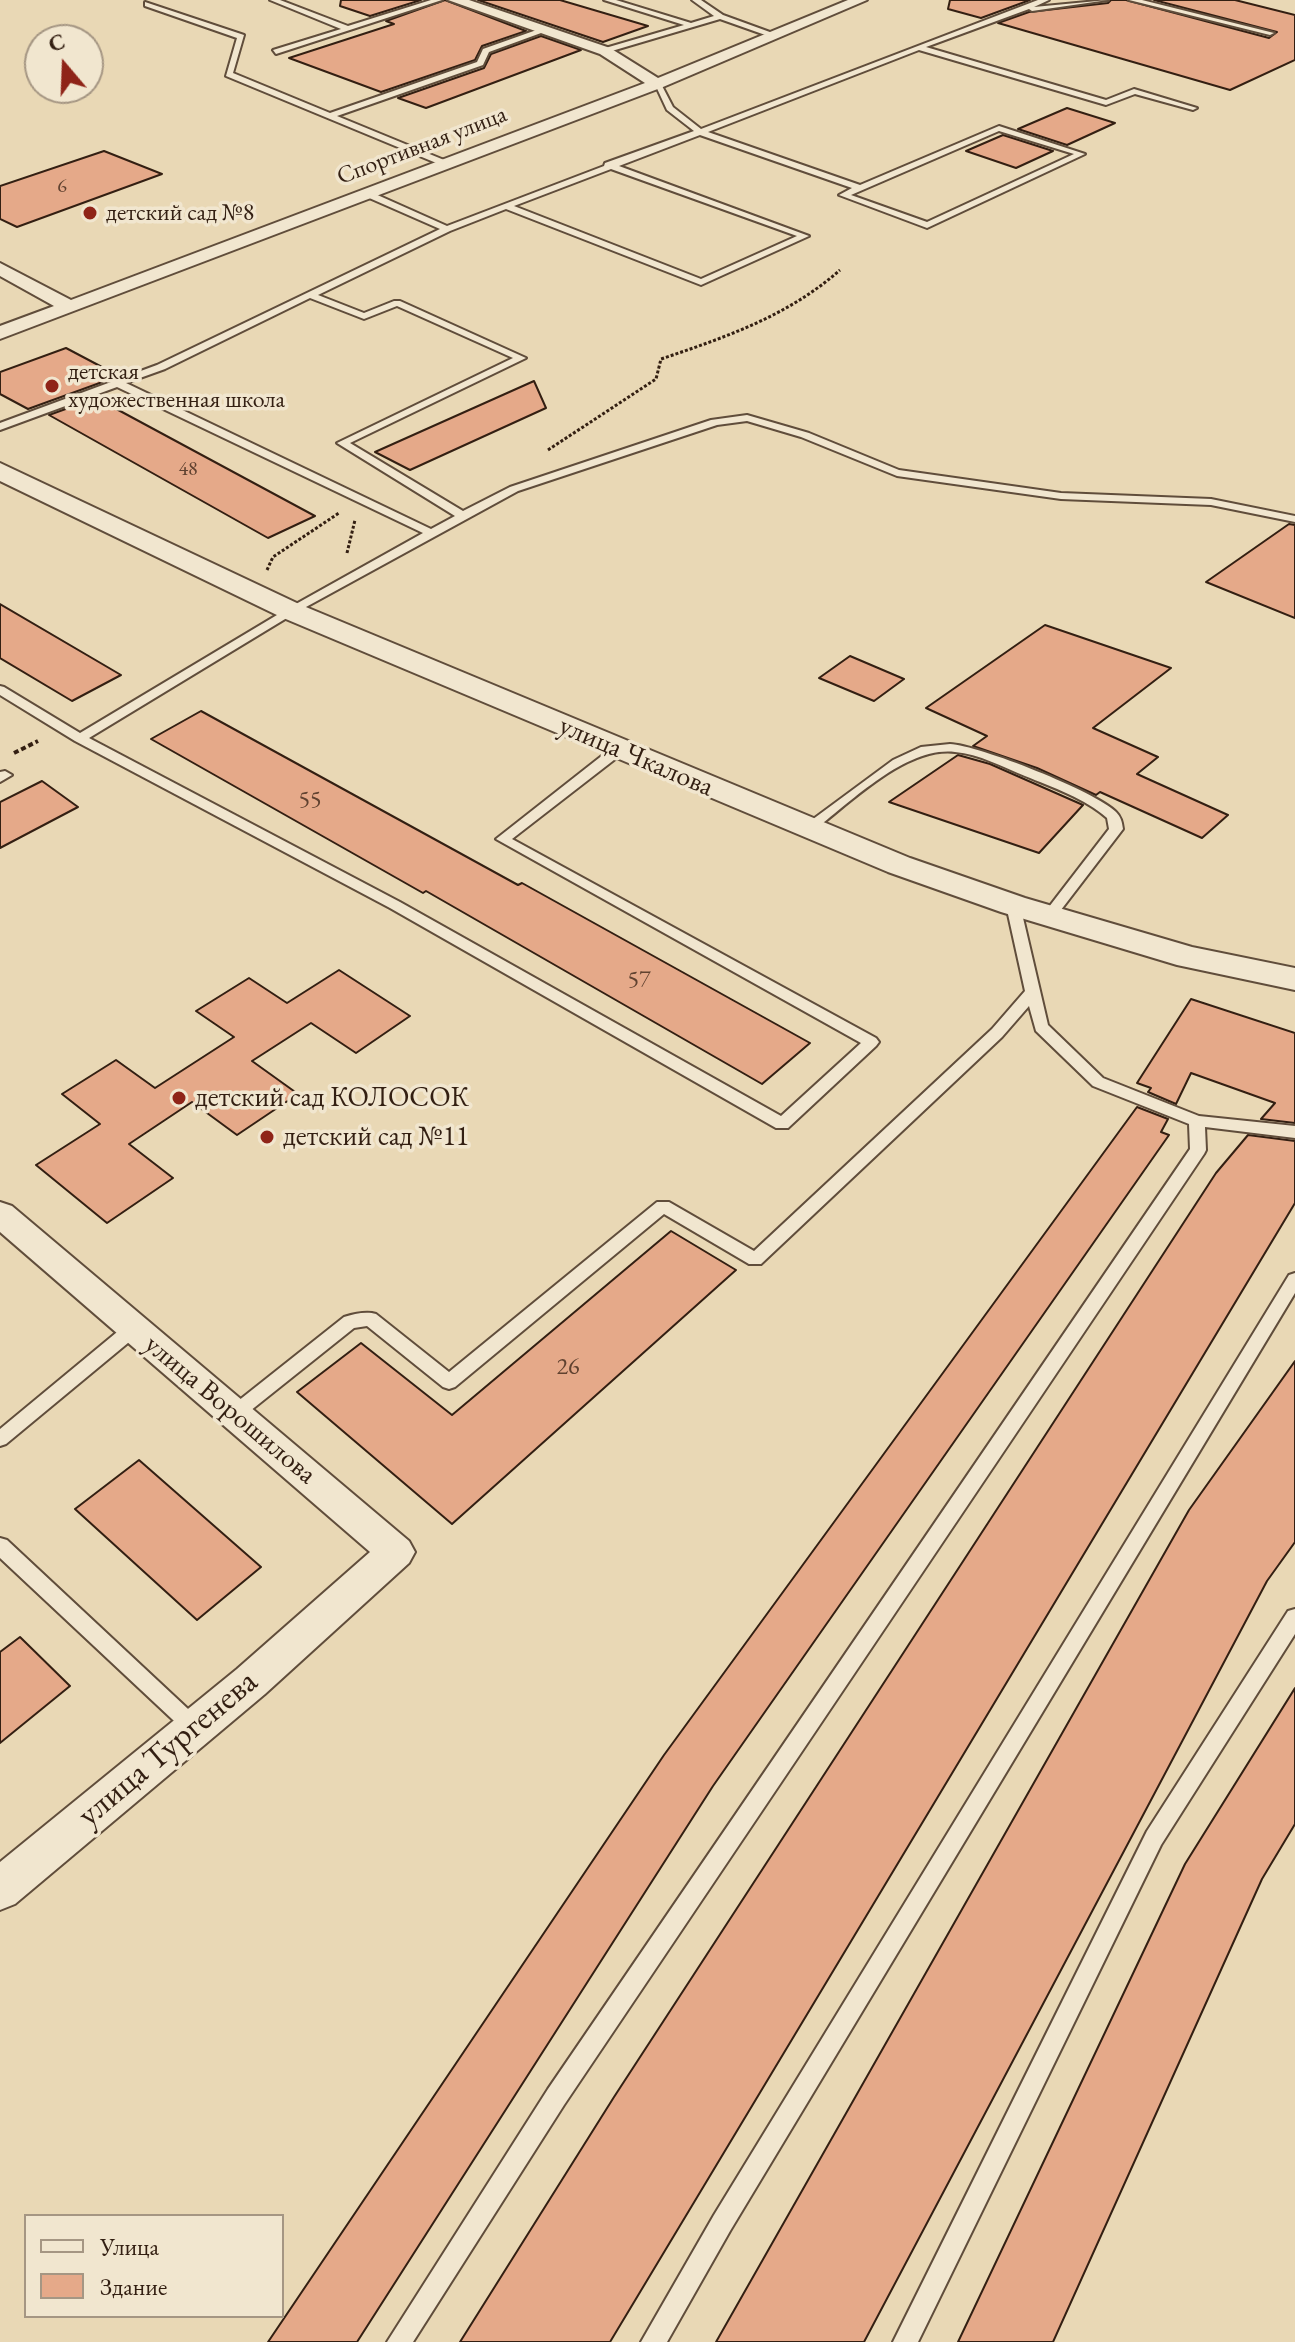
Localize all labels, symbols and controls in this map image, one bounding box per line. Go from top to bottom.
north arrow [24,24,104,104]
text: С [45,26,69,59]
street label: Спортивная улица [333,100,511,192]
house number: 6 [57,175,67,199]
place label: детский сад №8 [106,199,254,227]
marker: детский сад №8 [81,204,99,222]
place label: детская художественная школа [68,358,285,414]
marker: детская художественная школа [43,377,61,395]
house number: 48 [178,458,198,482]
street label: улица Чкалова [554,709,718,805]
house number: 55 [298,786,322,814]
house number: 57 [627,966,651,994]
place label: детский сад КОЛОСОК [195,1081,469,1115]
marker: детский сад КОЛОСОК [170,1089,188,1107]
place label: детский сад №11 [283,1120,469,1154]
marker: детский сад №11 [258,1128,276,1146]
street label: улица Ворошилова [137,1328,323,1492]
house number: 26 [556,1353,580,1381]
street label: улица Тургенева [70,1662,266,1836]
legend [24,2214,284,2318]
text: Улица [100,2231,159,2262]
text: Здание [100,2271,167,2302]

